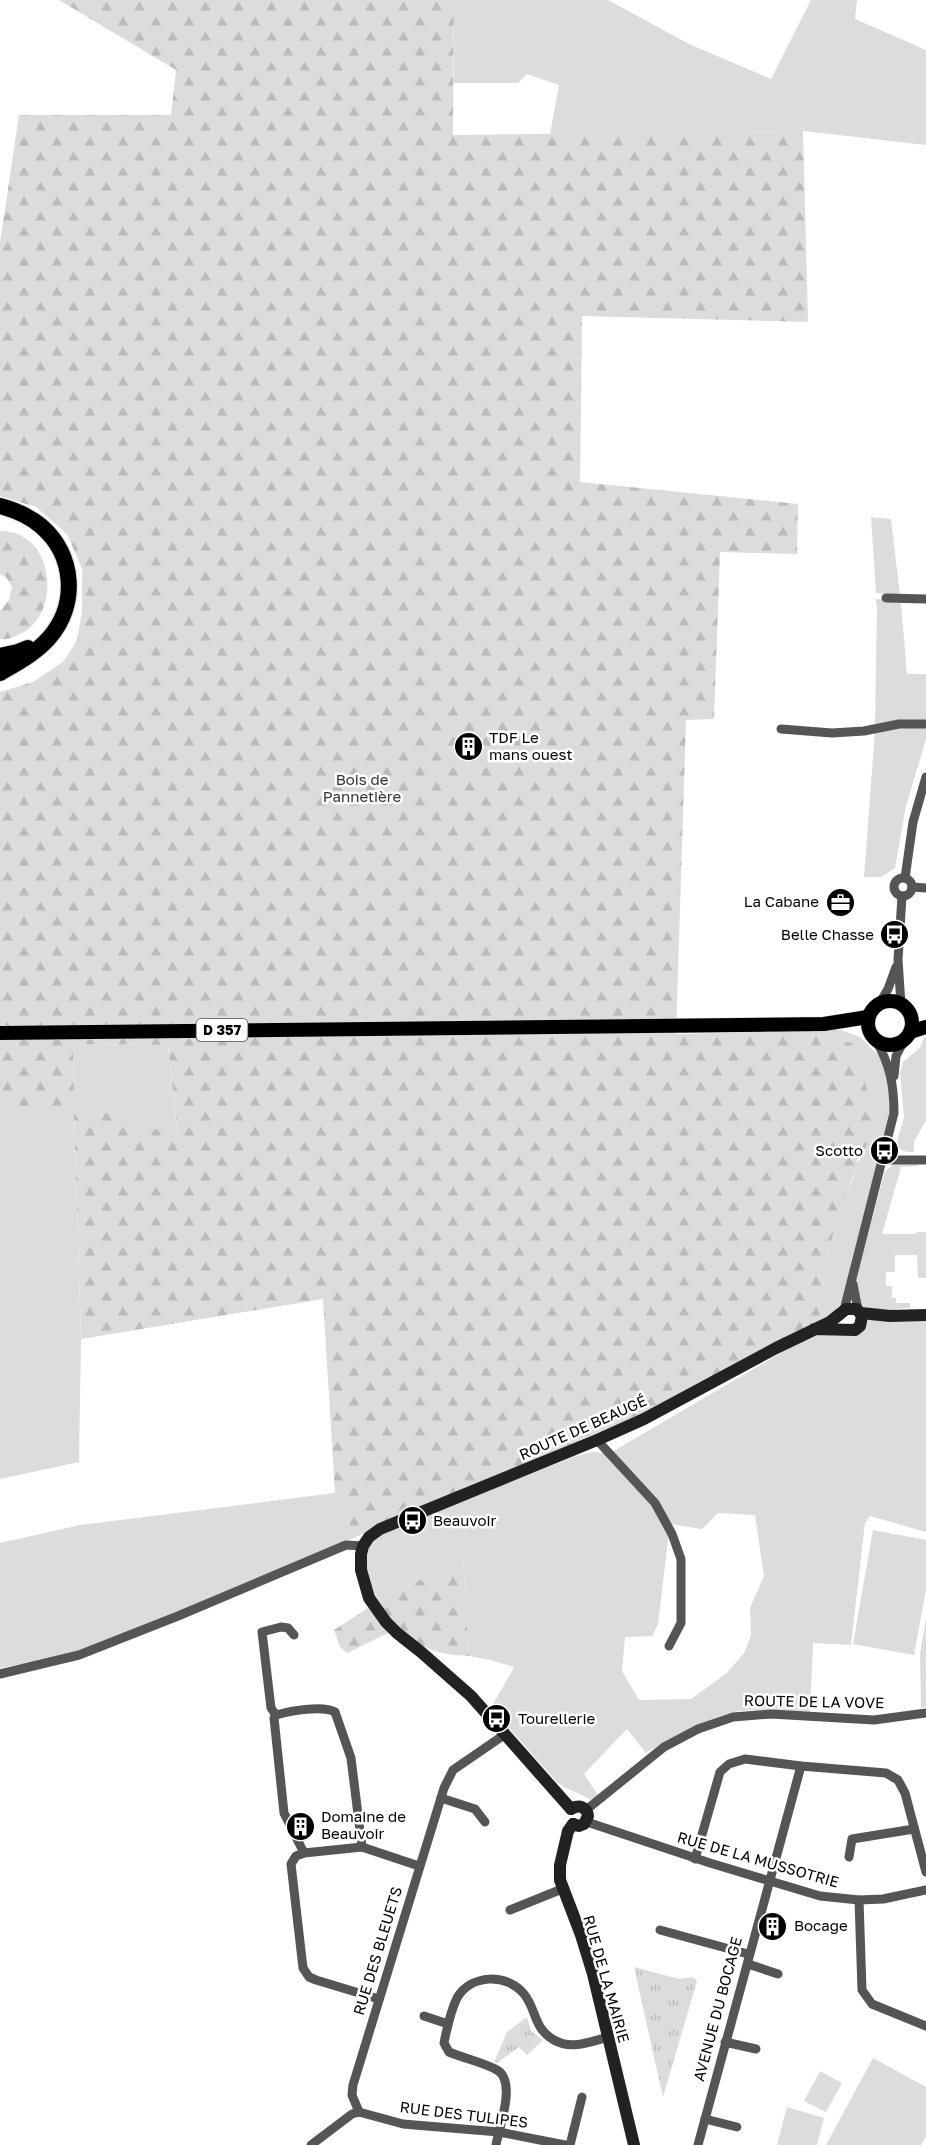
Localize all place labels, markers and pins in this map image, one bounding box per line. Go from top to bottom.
place label: TDF Le mans ouest [489,728,572,763]
building icon: TDF Le mans ouest [452,731,484,763]
office icon: La Cabane [824,886,856,918]
place label: La Cabane [744,892,819,910]
bus stop icon: Belle Chasse [879,919,911,951]
place label: Belle Chasse [781,925,874,943]
bus stop icon: Scotto [868,1135,900,1167]
place label: Scotto [815,1141,863,1159]
bus stop icon: Beauvoir [396,1505,428,1537]
place label: Beauvoir [433,1511,496,1529]
bus stop icon: Tourellerie [481,1703,513,1735]
place label: Tourellerie [518,1709,595,1727]
place label: Domaine de Beauvoir [321,1807,406,1842]
building icon: Domaine de Beauvoir [284,1810,316,1842]
building icon: Bocage [757,1910,789,1942]
place label: Bocage [794,1916,848,1934]

